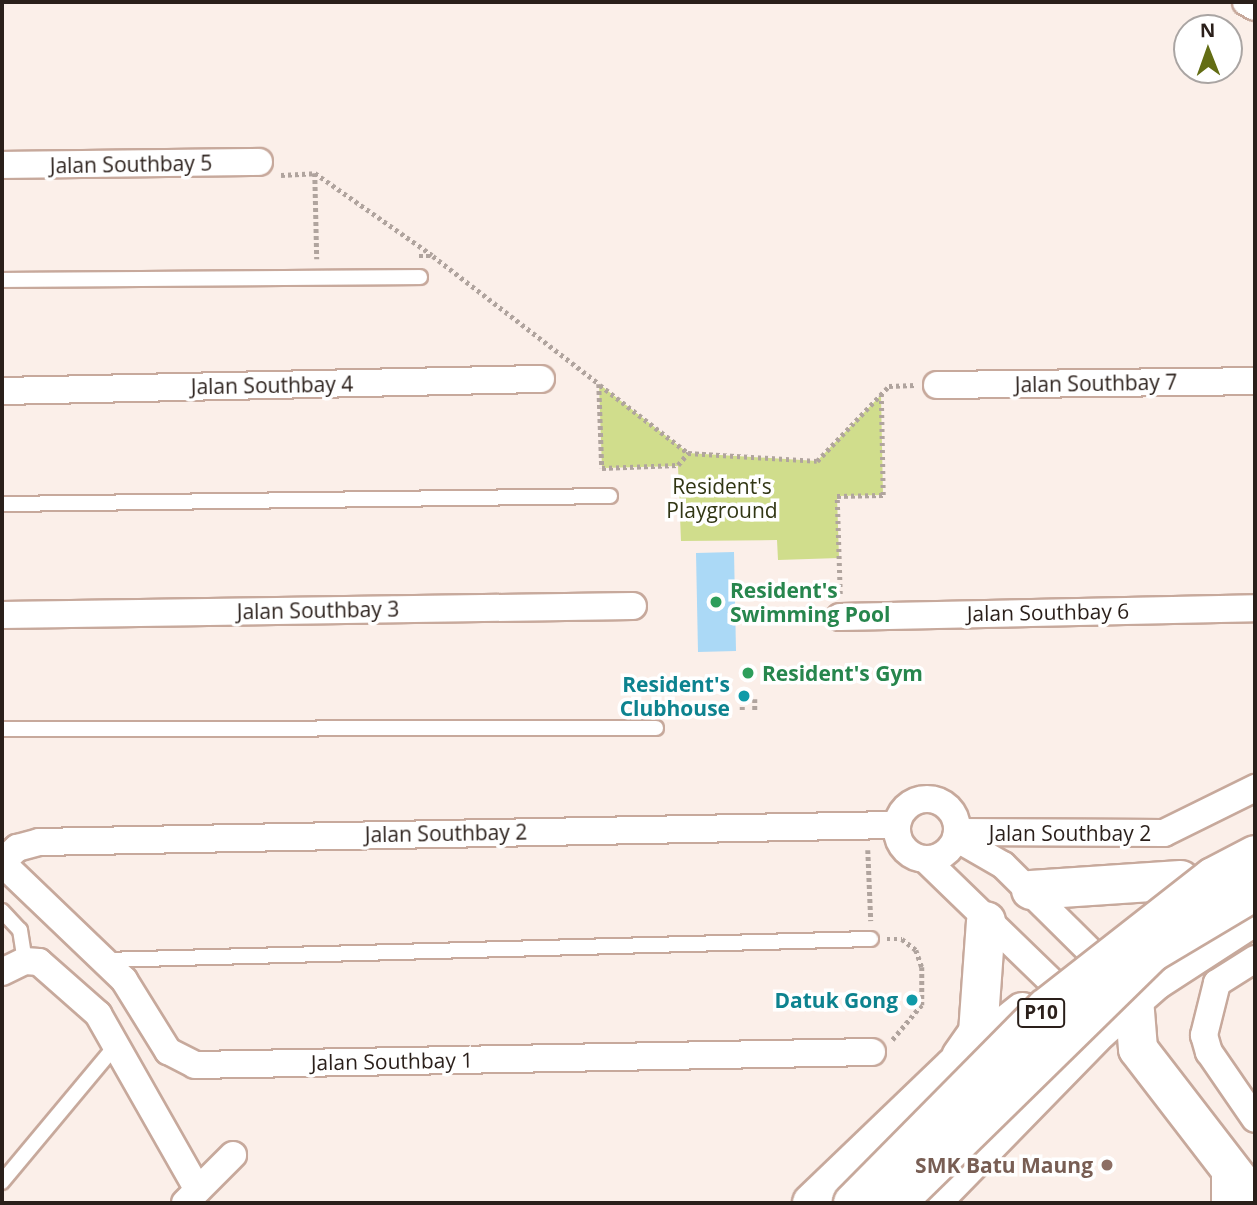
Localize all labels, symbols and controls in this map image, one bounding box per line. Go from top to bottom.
north arrow [1173,14,1243,84]
text: N [1200,17,1216,43]
street label: Jalan Southbay 5 [50,150,212,178]
street label: Jalan Southbay 7 [1015,369,1177,397]
street label: Jalan Southbay 4 [191,371,353,399]
park label: Resident's Playground [666,473,778,523]
place label: Resident's Swimming Pool [730,577,890,627]
marker: Resident's Swimming Pool [708,594,724,610]
street label: Jalan Southbay 3 [237,596,399,624]
street label: Jalan Southbay 6 [967,598,1129,626]
place label: Resident's Gym [762,660,923,686]
marker: Resident's Gym [740,665,756,681]
place label: Resident's Clubhouse [620,671,730,721]
marker: Resident's Clubhouse [736,688,752,704]
street label: Jalan Southbay 2 [365,819,527,847]
street label: Jalan Southbay 2 [989,820,1151,846]
place label: Datuk Gong [775,987,898,1013]
marker: Datuk Gong [904,992,920,1008]
road number: P10 [1016,998,1066,1028]
street label: Jalan Southbay 1 [311,1047,473,1075]
place label: SMK Batu Maung [915,1152,1093,1178]
marker: SMK Batu Maung [1099,1157,1115,1173]

